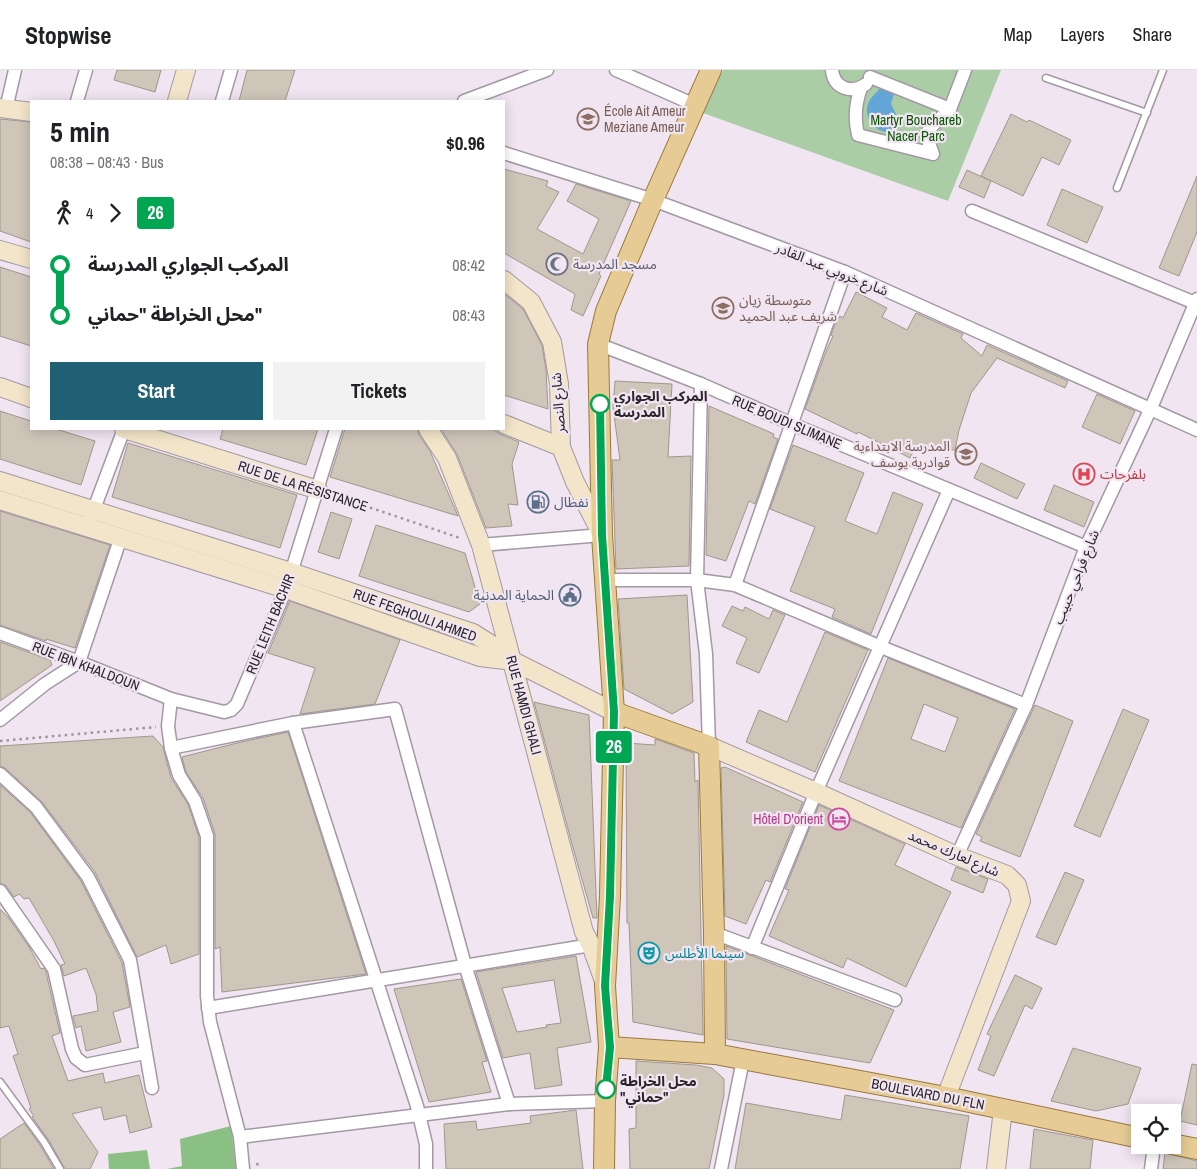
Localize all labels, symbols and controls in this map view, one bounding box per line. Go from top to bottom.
text: Stopwise [25,19,111,51]
text: Map [1004,22,1032,47]
text: Layers [1060,22,1105,47]
text: Share [1133,22,1172,47]
place label: École Ait Ameur Meziane Ameur [604,102,686,136]
school or university icon: École Ait Ameur Meziane Ameur [576,107,600,131]
park label: Martyr Bouchareb Nacer Parc [870,111,962,145]
text: 5 min [50,113,110,151]
text: $0.96 [446,130,485,156]
text: 08:38 – 08:43 · Bus [50,151,164,173]
icon: walk [50,199,78,227]
icon: forward [101,199,129,227]
text: 26 [147,200,164,225]
text: 4 [86,202,93,224]
street label: شارع خروبي عبد القادر [771,238,891,302]
text: المركب الجواري المدرسة [88,251,289,277]
mosque icon: مسجد المدرسة [545,252,569,276]
text: 08:42 [452,254,485,276]
place label: مسجد المدرسة [573,255,657,273]
place label: متوسطة زيان شريف عبد الحميد [739,291,837,325]
school or university icon: متوسطة زيان شريف عبد الحميد [711,296,735,320]
text: محل الخراطة "حماني" [88,301,262,327]
text: 08:43 [452,304,485,326]
button: Start [50,362,263,420]
button: Tickets [273,362,485,420]
street label: شارع النصر [547,372,571,435]
place label: المركب الجواري المدرسة [614,387,708,421]
street label: RUE BOUDI SLIMANE [729,391,845,453]
marker: المركب الجواري المدرسة [590,394,610,414]
place label: المدرسة الابتداءية قوادرية يوسف [854,437,950,471]
school or university icon: المدرسة الابتداءية قوادرية يوسف [954,442,978,466]
street label: RUE DE LA RÉSISTANCE [236,456,370,516]
hospital icon: بلفرحات [1072,462,1096,486]
place label: بلفرحات [1100,465,1146,483]
fuel station icon: نفطال [526,490,550,514]
place label: نفطال [554,493,589,511]
street label: شارع فراحي حبيب [1049,527,1105,628]
street label: RUE LEITH BACHIR [242,571,298,677]
public building icon: الحماية المدنية [558,583,582,607]
street label: RUE FEGHOULI AHMED [351,584,479,646]
place label: الحماية المدنية [473,586,554,604]
street label: RUE IBN KHALDOUN [30,637,142,695]
street label: RUE HAMDI GHALI [502,653,546,757]
line badge: 26 [592,731,636,763]
text: 26 [606,734,622,759]
hotel icon: Hôtel D'orient [827,807,851,831]
place label: Hôtel D'orient [753,810,823,828]
street label: شارع لعارك محمد [905,826,1002,882]
theatre icon: سينما الأطلس [637,941,661,965]
place label: سينما الأطلس [665,944,744,962]
place label: محل الخراطة "حماني" [620,1072,697,1108]
street label: BOULEVARD DU FLN [870,1074,986,1114]
marker: محل الخراطة "حماني" [596,1079,616,1099]
map controls [1131,1104,1181,1154]
button: locate [1131,1104,1181,1154]

